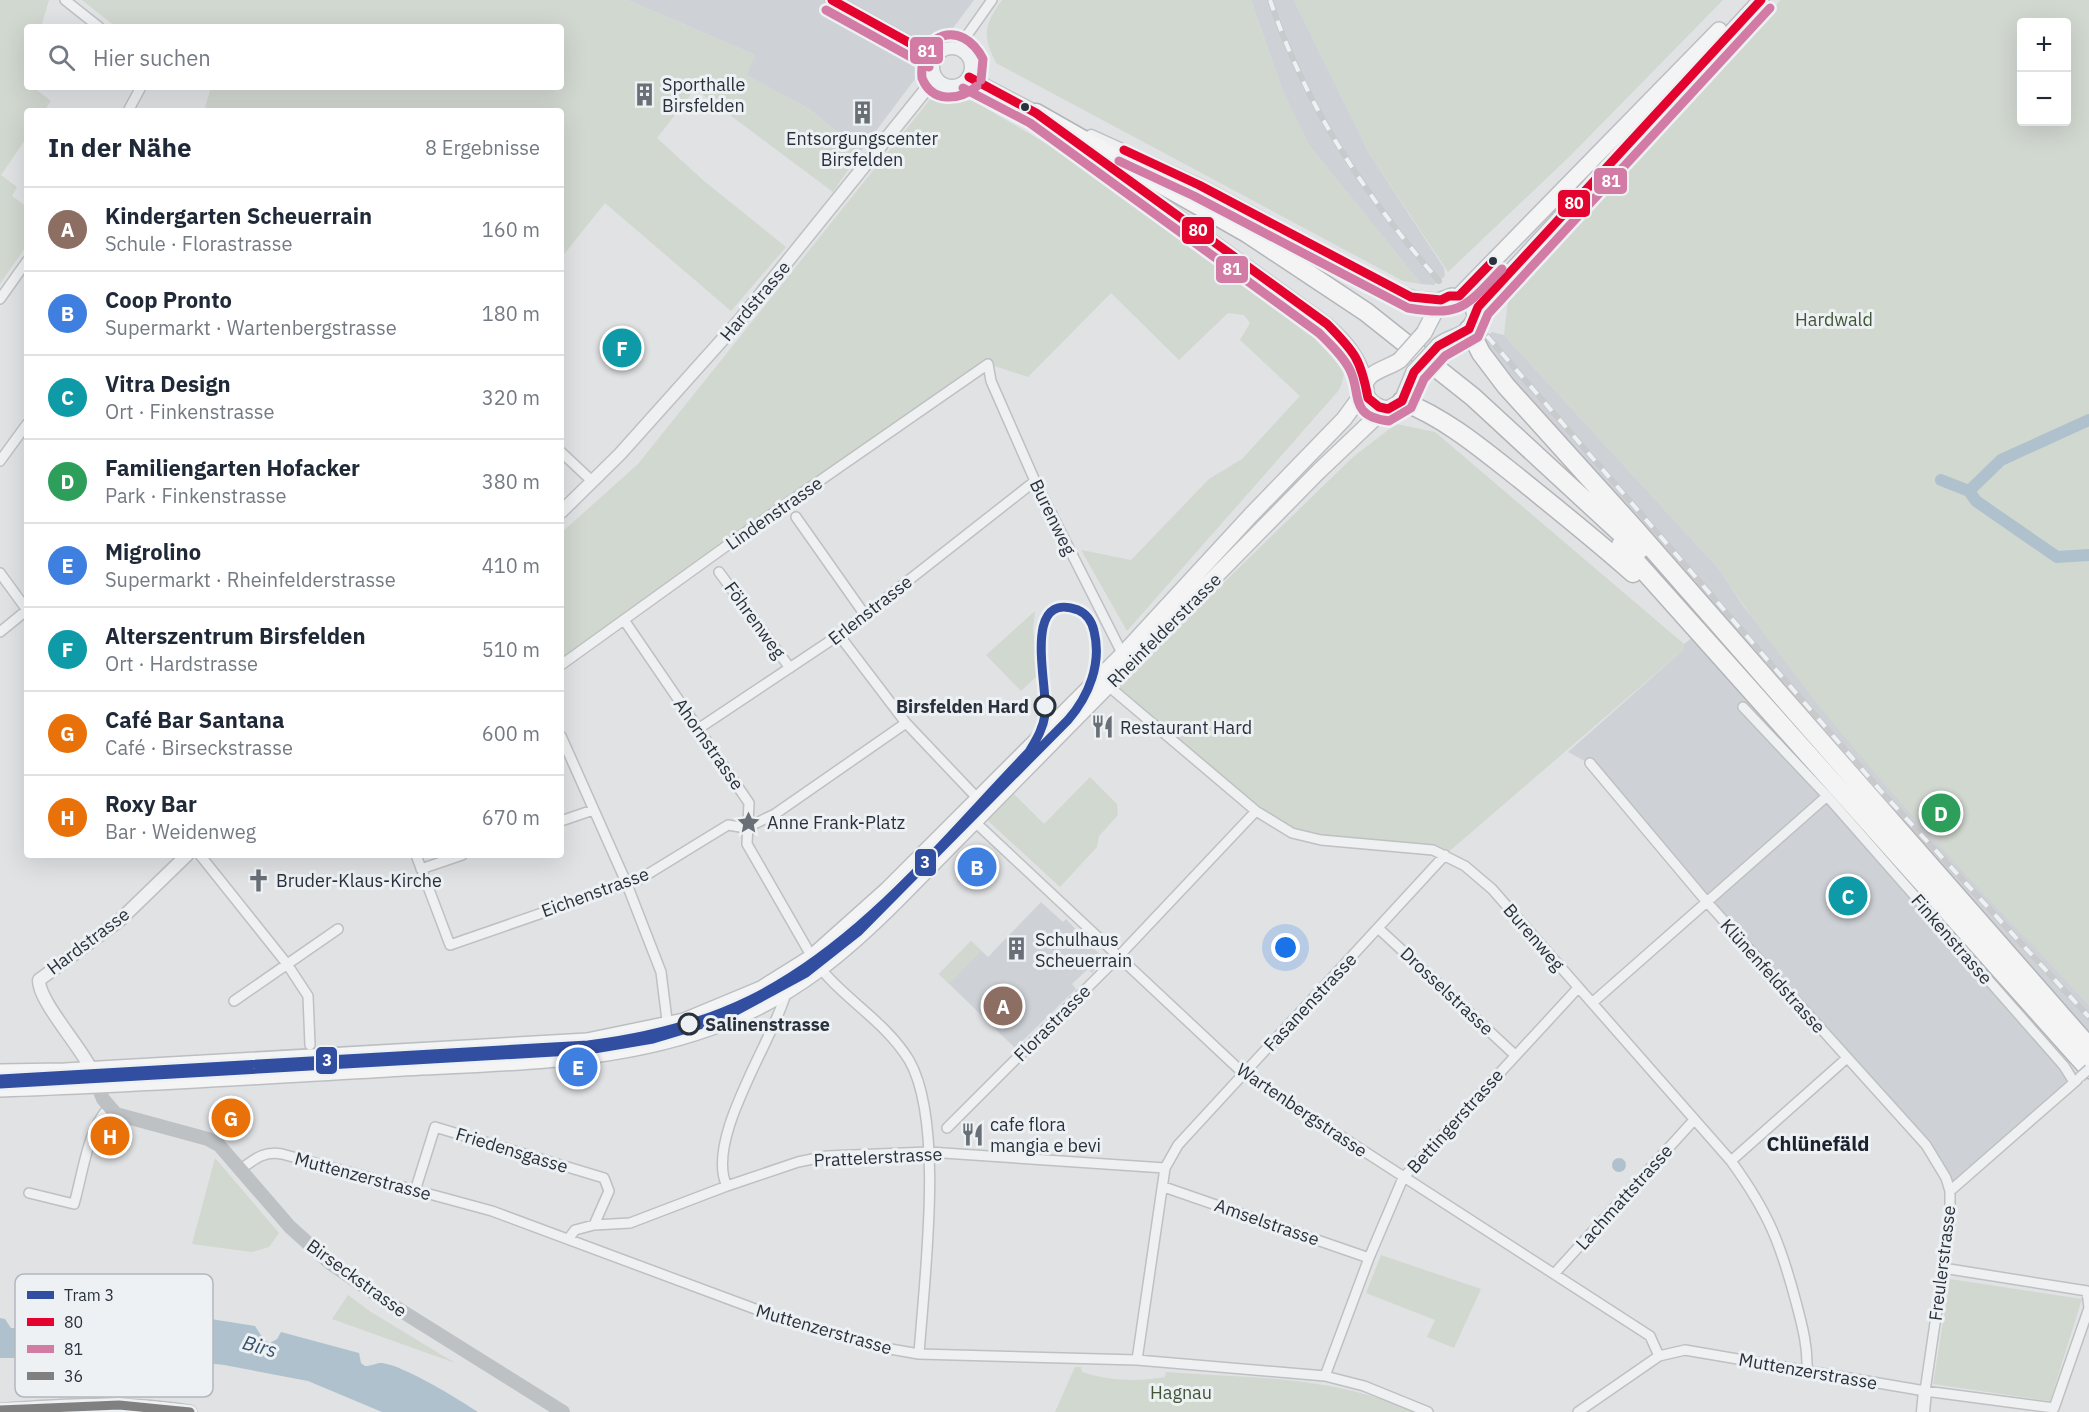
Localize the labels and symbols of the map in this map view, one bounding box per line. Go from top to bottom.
line badge: 81 [909,36,944,65]
text: 81 [917,41,937,61]
place label: Sporthalle Birsfelden [662,73,746,117]
building icon: Sporthalle Birsfelden [631,81,657,107]
building icon: Entsorgungscenter Birsfelden [849,99,875,125]
unlabelled marker [1019,101,1031,113]
place label: Entsorgungscenter Birsfelden [786,127,938,171]
line badge: 81 [1593,167,1628,195]
text: 81 [1601,171,1621,191]
line badge: 80 [1557,189,1591,218]
text: 80 [1564,193,1584,213]
line badge: 80 [1181,216,1215,245]
text: 80 [1188,220,1208,240]
line badge: 81 [1215,255,1249,284]
unlabelled marker [1487,255,1499,267]
street label: Hardstrasse [715,256,795,346]
text: 81 [1222,259,1242,279]
park label: Hardwald [1795,308,1873,331]
pin: F [602,326,642,370]
street label: Lindenstrasse [721,471,827,555]
street label: Burenweg [1025,475,1081,559]
street label: Rheinfelderstrasse [1102,568,1226,692]
street label: Erlenstrasse [823,570,917,650]
street label: Föhrenweg [719,577,791,663]
street label: Ahornstrasse [669,694,749,795]
place label: Birsfelden Hard [896,695,1029,718]
marker: Birsfelden Hard [1034,695,1056,717]
restaurant icon: Restaurant Hard [1089,714,1115,740]
place label: Restaurant Hard [1120,716,1252,739]
pin: D [1922,790,1960,836]
place icon: Anne Frank-Platz [736,809,762,835]
place label: Anne Frank-Platz [767,811,905,834]
pin: B [958,844,996,890]
line badge: 3 [914,848,937,877]
text: 3 [920,852,930,872]
street label: Eichenstrasse [538,862,652,922]
church icon: Bruder-Klaus-Kirche [245,867,271,893]
place label: Bruder-Klaus-Kirche [276,869,442,892]
pin: C [1828,874,1868,918]
street label: Finkenstrasse [1906,889,1998,989]
street label: Burenweg [1499,899,1570,976]
street label: Hardstrasse [42,902,134,980]
street label: Klünenfeldstrasse [1716,914,1831,1038]
place label: Schulhaus Scheuerrain [1035,928,1132,972]
your location [1271,933,1300,962]
building icon: Schulhaus Scheuerrain [1004,936,1030,962]
street label: Drosselstrasse [1396,942,1499,1040]
street label: Fasanenstrasse [1259,948,1361,1056]
street label: Florastrasse [1009,980,1095,1066]
pin: A [984,984,1022,1028]
marker: Salinenstrasse [678,1013,700,1035]
place label: Salinenstrasse [705,1013,830,1036]
pin: E [558,1044,598,1090]
line badge: 3 [315,1046,338,1075]
text: 3 [322,1050,332,1070]
street label: Wartenbergstrasse [1232,1058,1372,1162]
street label: Bettingerstrasse [1402,1064,1508,1178]
pin: G [212,1096,250,1140]
place label: cafe flora mangia e bevi [990,1113,1101,1157]
pin: H [90,1114,130,1158]
restaurant icon: cafe flora mangia e bevi [959,1121,985,1147]
street label: Friedensgasse [453,1122,571,1178]
district label: Chlünefäld [1767,1130,1869,1157]
street label: Lachmattstrasse [1571,1139,1677,1255]
street label: Prattelerstrasse [813,1142,943,1172]
street label: Muttenzerstrasse [292,1147,434,1205]
street label: Amselstrasse [1212,1193,1322,1251]
street label: Freulerstrasse [1924,1204,1961,1322]
street label: Birseckstrasse [302,1234,412,1322]
legend [15,1274,213,1397]
text: Tram 3 [64,1285,114,1305]
street label: Muttenzerstrasse [753,1299,895,1359]
text: 80 [64,1312,83,1332]
water label: Birs [240,1328,280,1364]
text: 81 [64,1339,83,1359]
street label: Muttenzerstrasse [1737,1347,1879,1395]
text: 36 [64,1366,83,1386]
park label: Hagnau [1150,1381,1212,1404]

